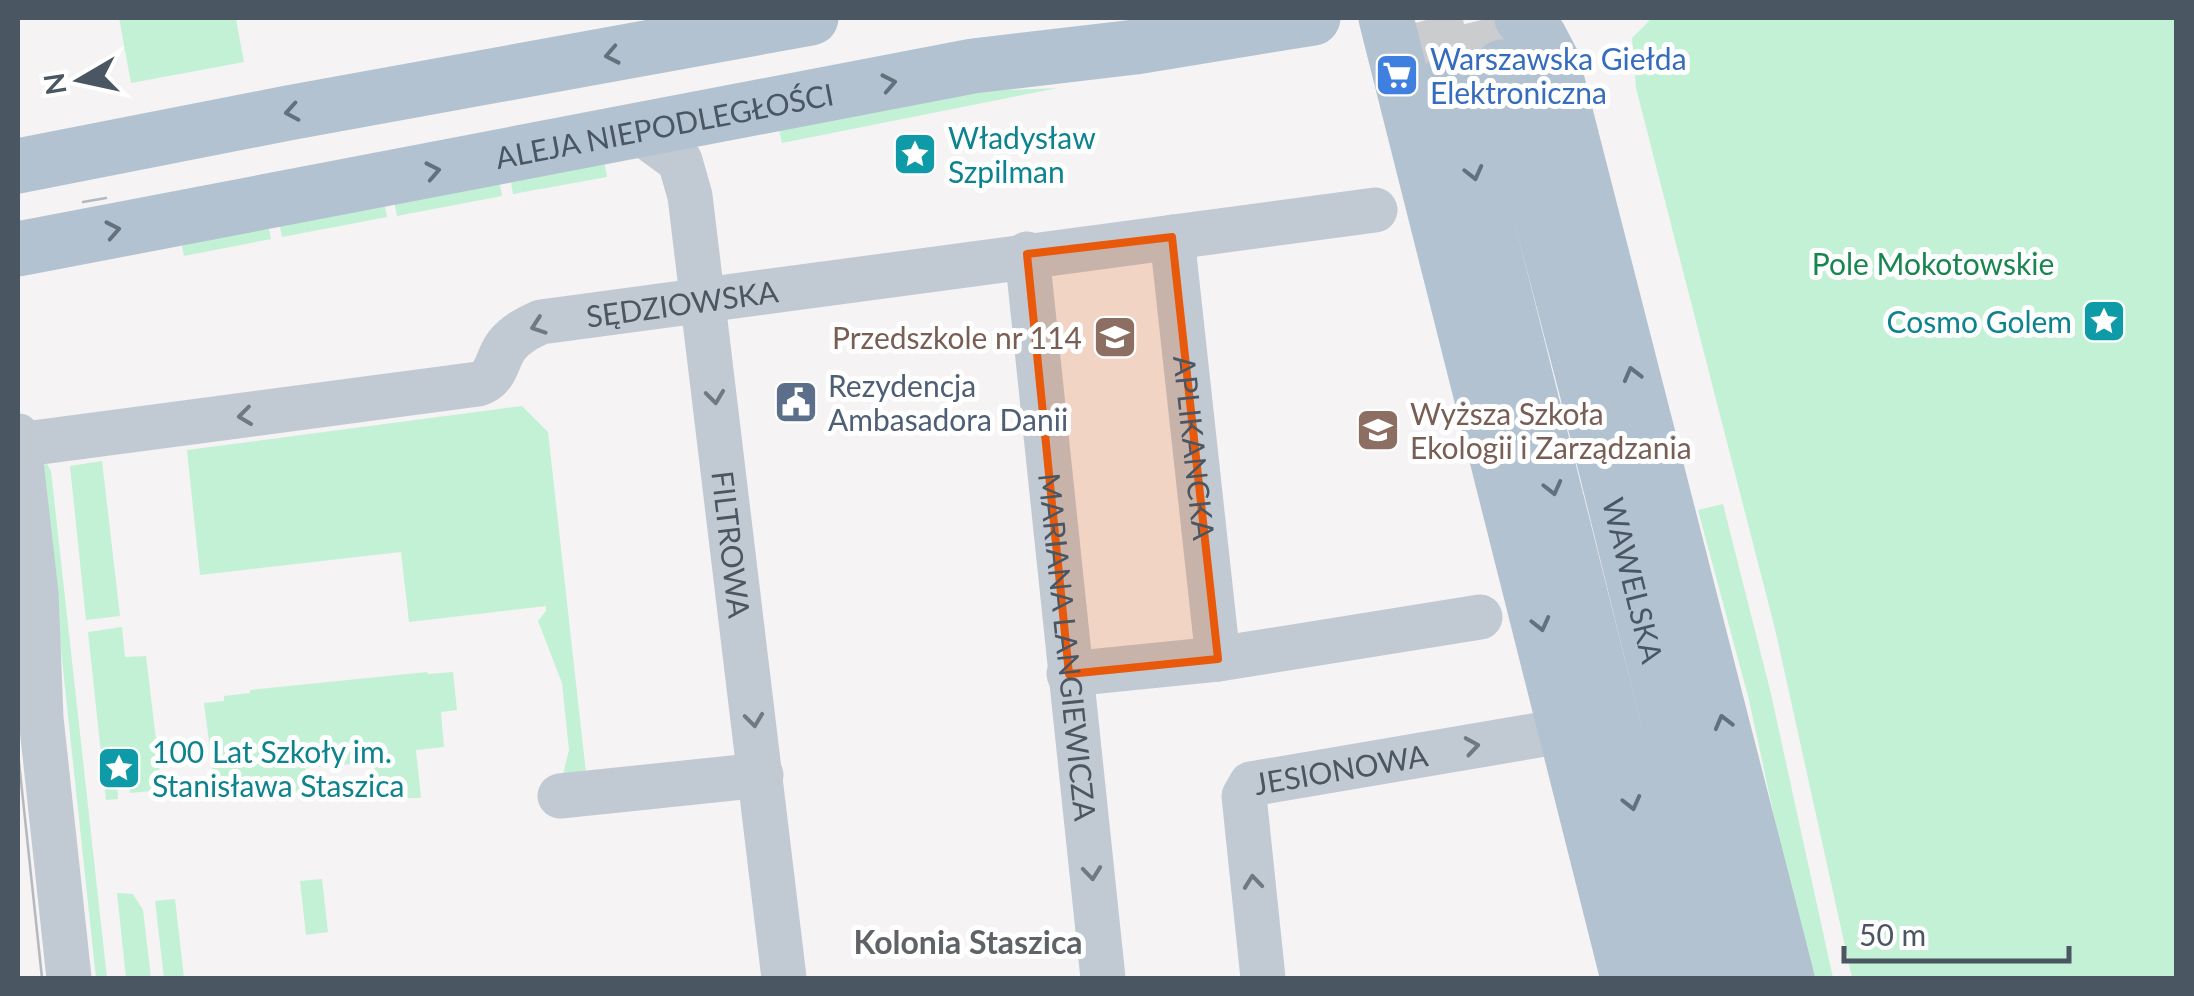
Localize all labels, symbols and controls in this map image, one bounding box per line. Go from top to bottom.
north arrow [30,30,130,130]
place label: Warszawska Giełda Elektroniczna [1430,40,1687,110]
one-way arrow [604,44,620,65]
supermarket icon: Warszawska Giełda Elektroniczna [1374,52,1420,98]
text: N [36,71,73,97]
one-way arrow [881,73,898,94]
street label: ALEJA NIEPODLEGŁOŚCI [492,75,836,175]
one-way arrow [284,101,300,122]
place label: Władysław Szpilman [948,119,1096,189]
place icon: Władysław Szpilman [892,131,938,177]
one-way arrow [425,161,441,182]
one-way arrow [1462,164,1483,181]
one-way arrow [105,220,121,241]
park label: Pole Mokotowskie [1812,245,2054,281]
street label: SĘDZIOWSKA [584,272,781,334]
place icon: Cosmo Golem [2081,298,2127,344]
place label: Cosmo Golem [1887,303,2072,339]
one-way arrow [531,314,548,334]
school or university icon: Przedszkole nr 114 [1092,314,1138,360]
place label: Przedszkole nr 114 [832,319,1082,355]
street label: APLIKANCKA [1167,354,1223,543]
one-way arrow [1623,366,1644,383]
place label: Rezydencja Ambasadora Danii [828,367,1068,437]
public building icon: Rezydencja Ambasadora Danii [773,379,819,425]
one-way arrow [704,390,725,406]
place label: Wyższa Szkoła Ekologii i Zarządzania [1410,395,1692,465]
one-way arrow [236,405,253,426]
school or university icon: Wyższa Szkoła Ekologii i Zarządzania [1355,407,1401,453]
street label: FILTROWA [705,469,759,621]
street label: MARIANA LANGIEWICZA [1032,471,1104,823]
one-way arrow [1541,479,1562,496]
street label: WAWELSKA [1596,494,1672,667]
one-way arrow [1529,615,1550,632]
one-way arrow [743,712,764,728]
one-way arrow [1713,714,1734,731]
place label: 100 Lat Szkoły im. Stanisława Staszica [152,733,405,803]
street label: JESIONOWA [1251,736,1431,801]
one-way arrow [1464,736,1480,757]
place icon: 100 Lat Szkoły im. Stanisława Staszica [96,745,142,791]
one-way arrow [1621,794,1642,811]
one-way arrow [1081,866,1102,882]
one-way arrow [1243,873,1264,889]
scale bar [1844,901,2069,963]
text: 50 m [1859,916,1926,952]
district label: Kolonia Staszica [853,922,1083,961]

